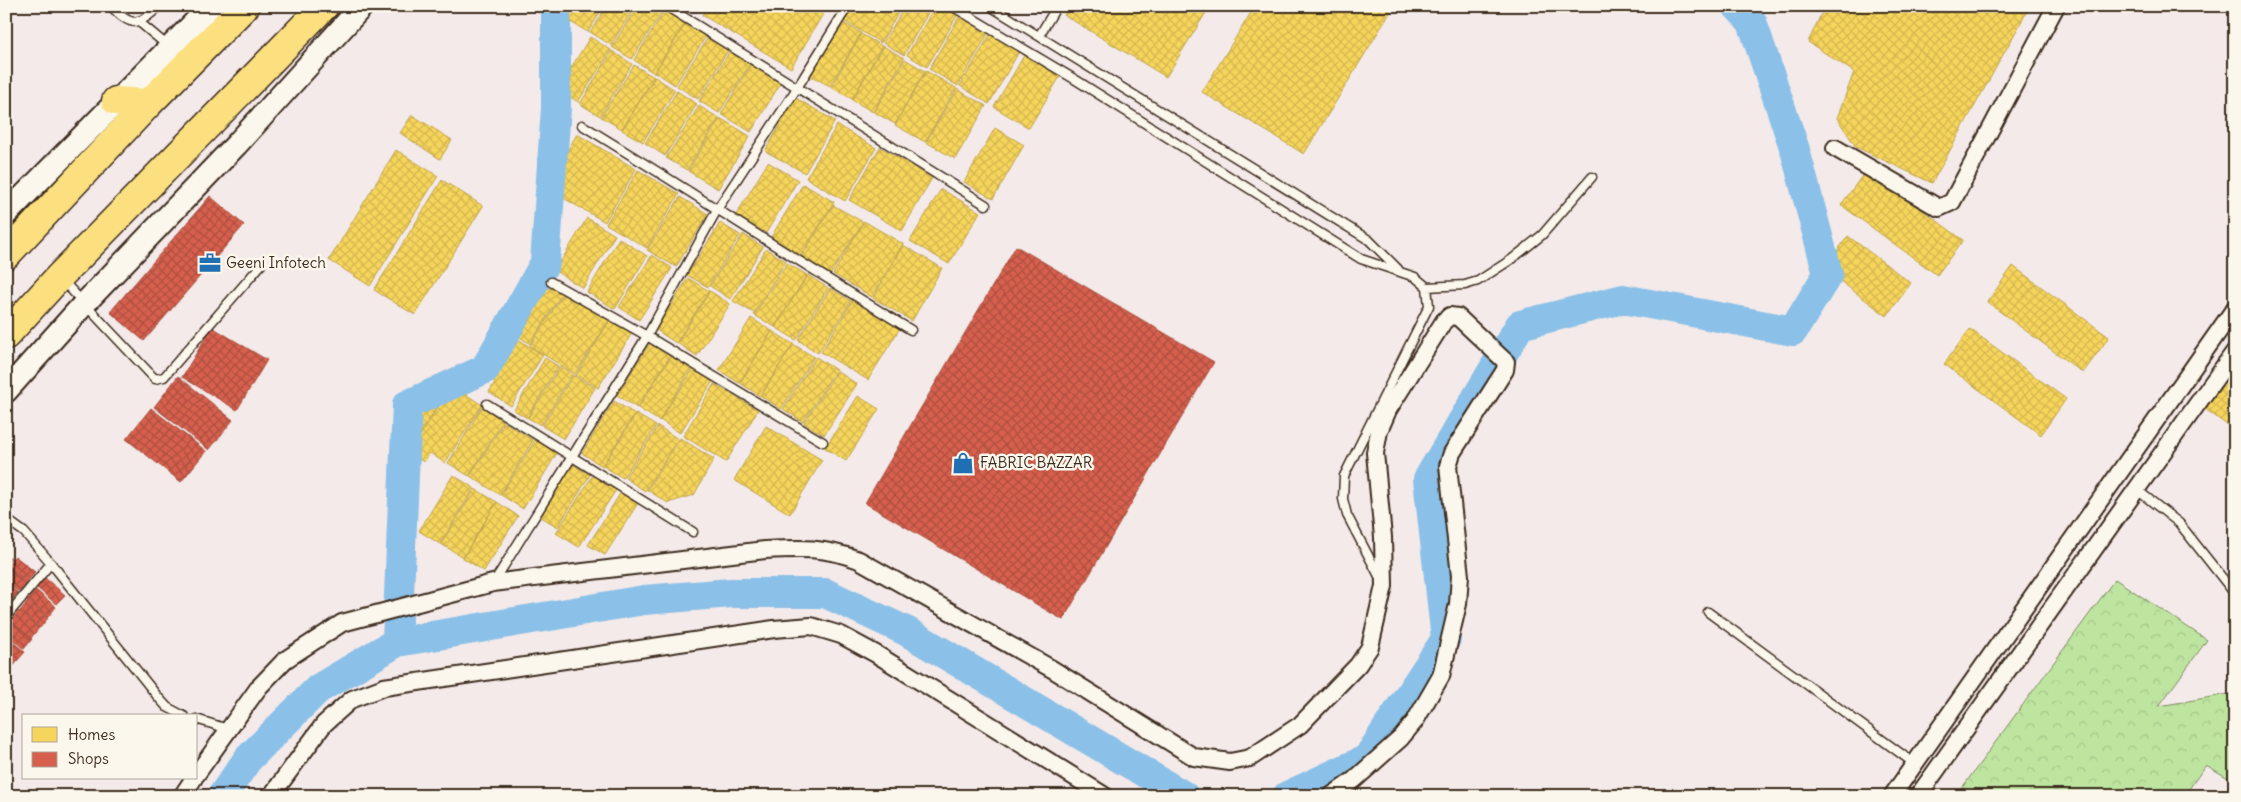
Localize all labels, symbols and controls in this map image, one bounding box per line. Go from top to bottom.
office icon: Geeni Infotech [197,250,223,276]
place label: Geeni Infotech [226,253,326,272]
shop icon: FABRIC BAZZAR [950,450,976,476]
place label: FABRIC BAZZAR [980,453,1093,472]
legend [22,714,198,780]
text: Homes [68,725,115,744]
text: Shops [68,749,109,768]

